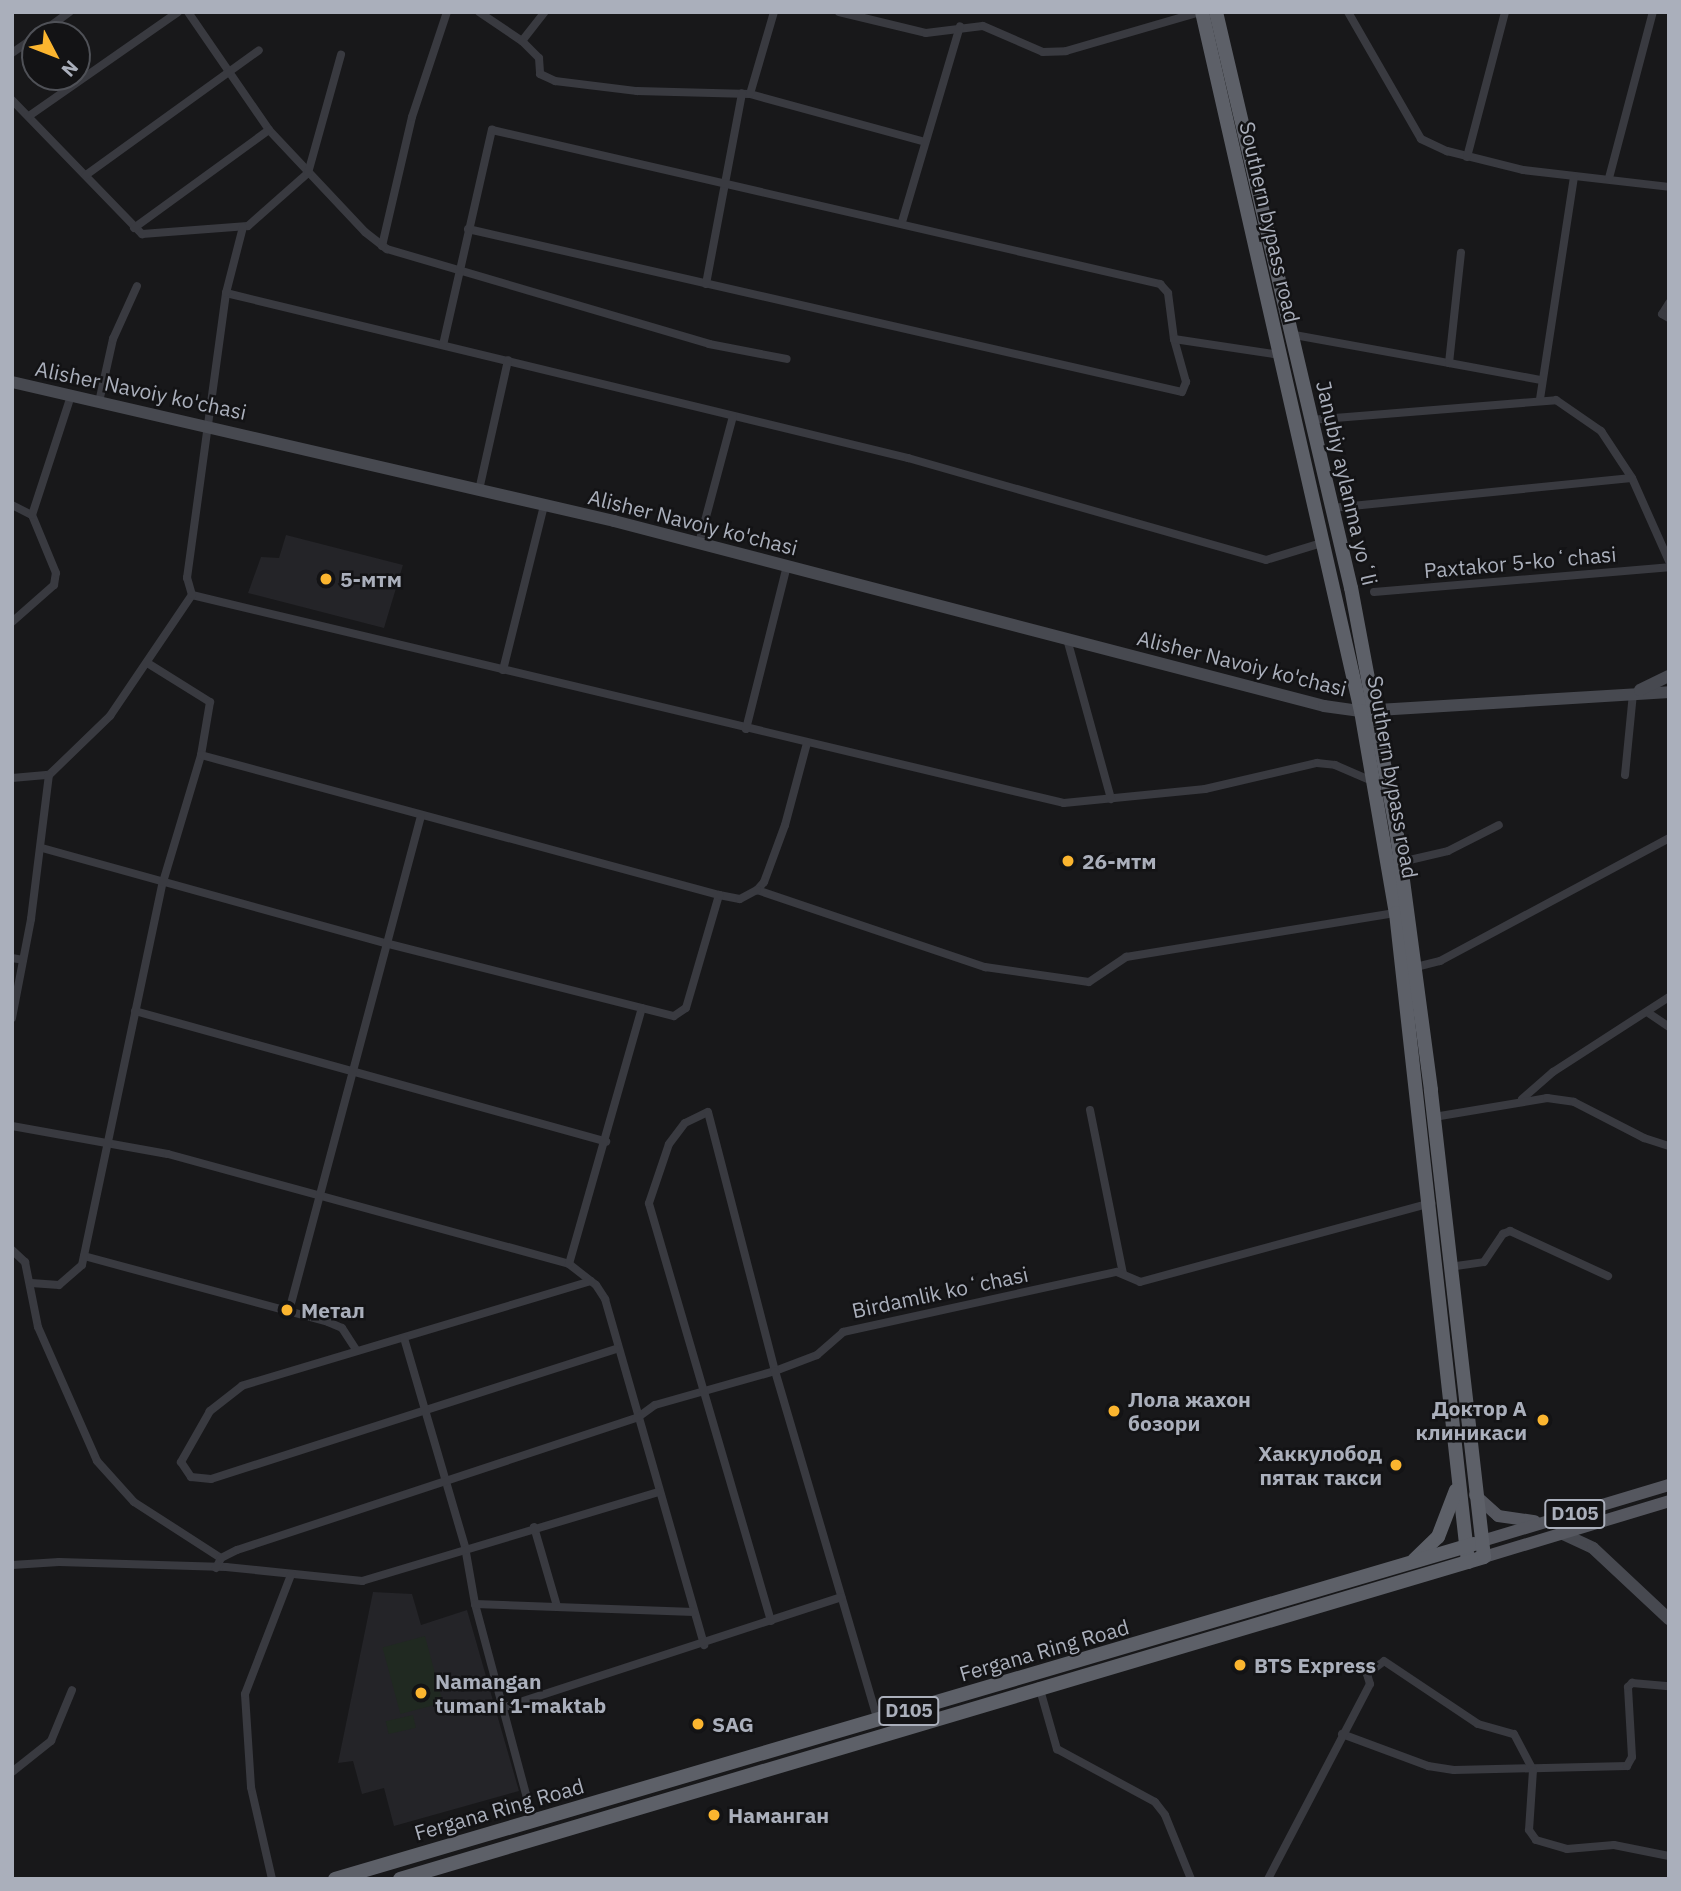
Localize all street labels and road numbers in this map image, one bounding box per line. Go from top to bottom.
street label: Southern bypass road [1235,119,1305,325]
street label: Alisher Navoiy ko'chasi [33,355,249,425]
street label: Janubiy aylanma yoʻli [1311,378,1383,588]
street label: Alisher Navoiy ko'chasi [586,484,800,560]
street label: Paxtakor 5-koʻchasi [1423,541,1617,583]
street label: Alisher Navoiy ko'chasi [1135,625,1349,701]
street label: Southern bypass road [1363,674,1423,880]
street label: Birdamlik koʻchasi [850,1261,1030,1323]
road number: D105 [1544,1498,1606,1530]
street label: Fergana Ring Road [956,1614,1132,1686]
road number: D105 [878,1695,940,1726]
street label: Fergana Ring Road [411,1773,587,1845]

